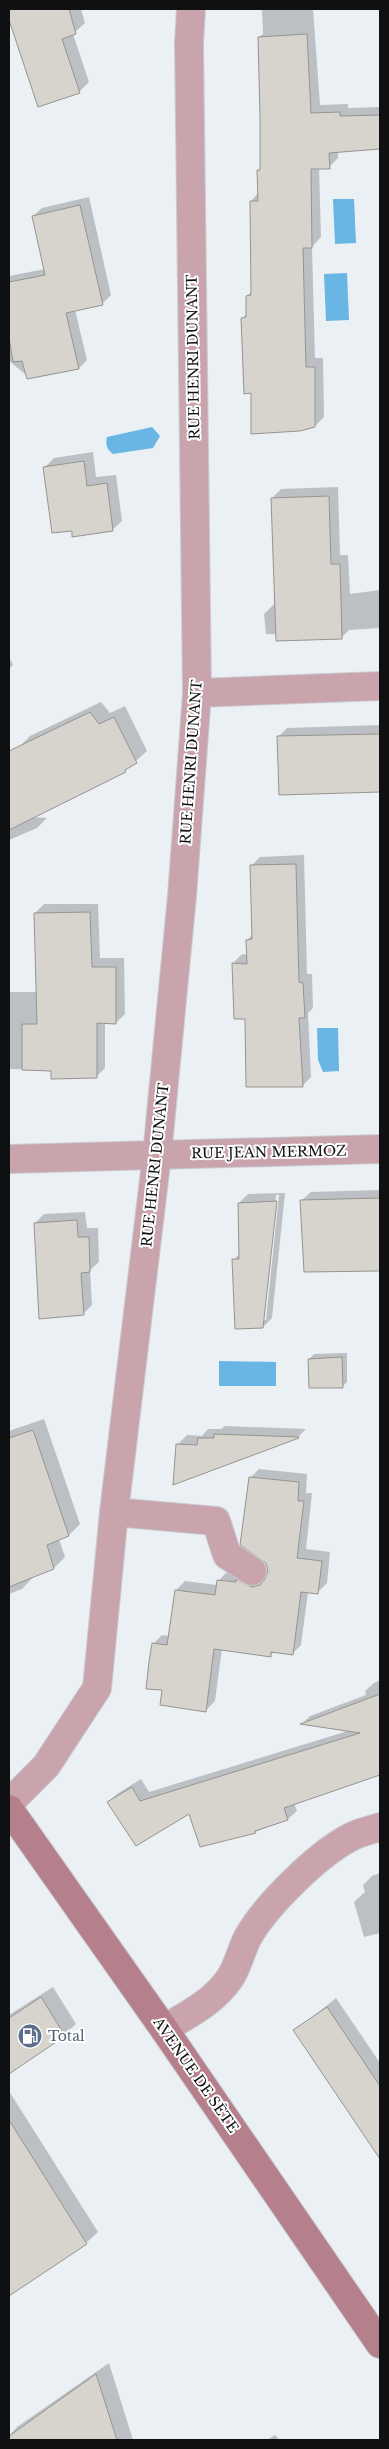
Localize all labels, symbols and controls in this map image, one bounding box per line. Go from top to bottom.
street label: RUE HENRI DUNANT [183,274,203,440]
street label: RUE HENRI DUNANT [176,679,206,845]
street label: RUE HENRI DUNANT [137,1082,173,1248]
street label: RUE JEAN MERMOZ [191,1142,347,1162]
street label: AVENUE DE SÈTE [149,2013,243,2136]
fuel station icon: Total [17,2023,43,2049]
place label: Total [48,2027,85,2045]

